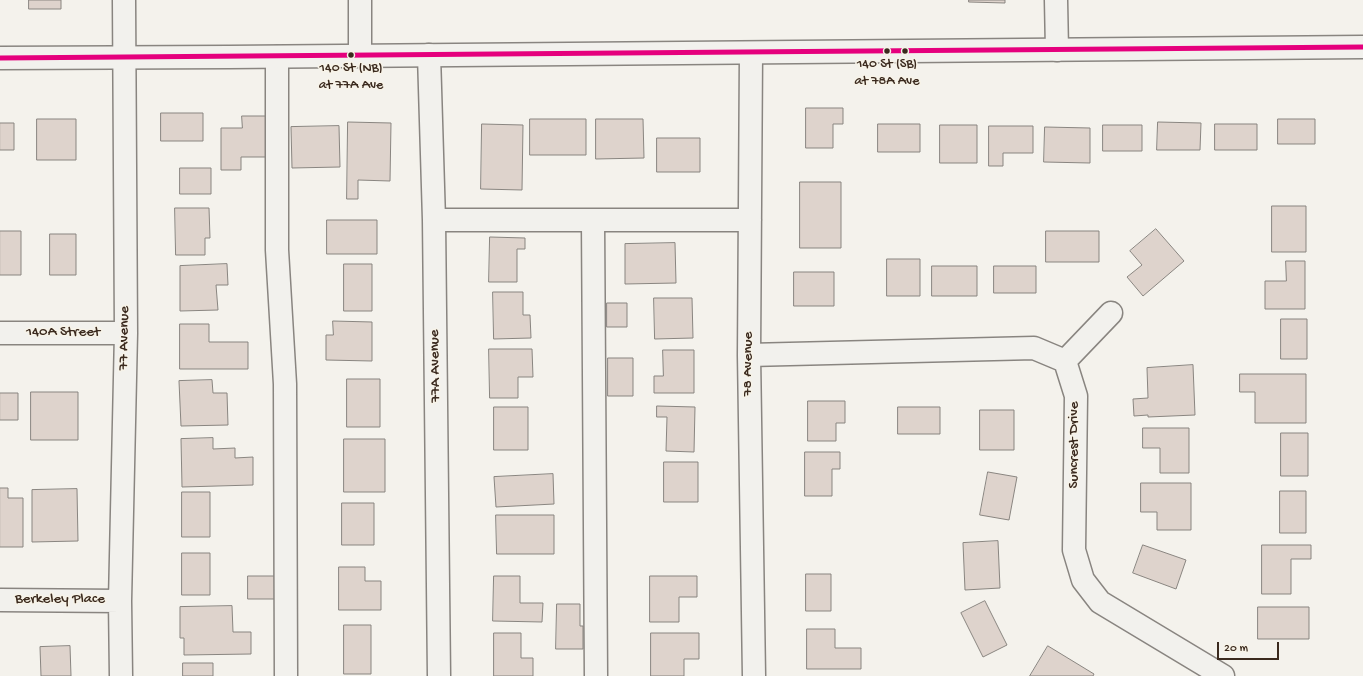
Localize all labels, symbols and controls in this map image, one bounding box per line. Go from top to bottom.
marker: 140 St (SB) at 78A Ave [882,46,892,56]
unlabelled marker [900,46,910,56]
marker: 140 St (NB) at 77A Ave [346,50,356,60]
place label: 140 St (SB) at 78A Ave [855,57,919,90]
place label: 140 St (NB) at 77A Ave [319,61,383,94]
street label: 77 Avenue [115,306,135,370]
street label: 140A Street [26,324,100,342]
street label: 77A Avenue [426,329,446,403]
street label: 78 Avenue [740,332,758,396]
street label: Suncrest Drive [1066,401,1084,489]
street label: Berkeley Place [15,591,105,609]
scale bar [1219,634,1281,660]
text: 20 m [1224,642,1248,656]

